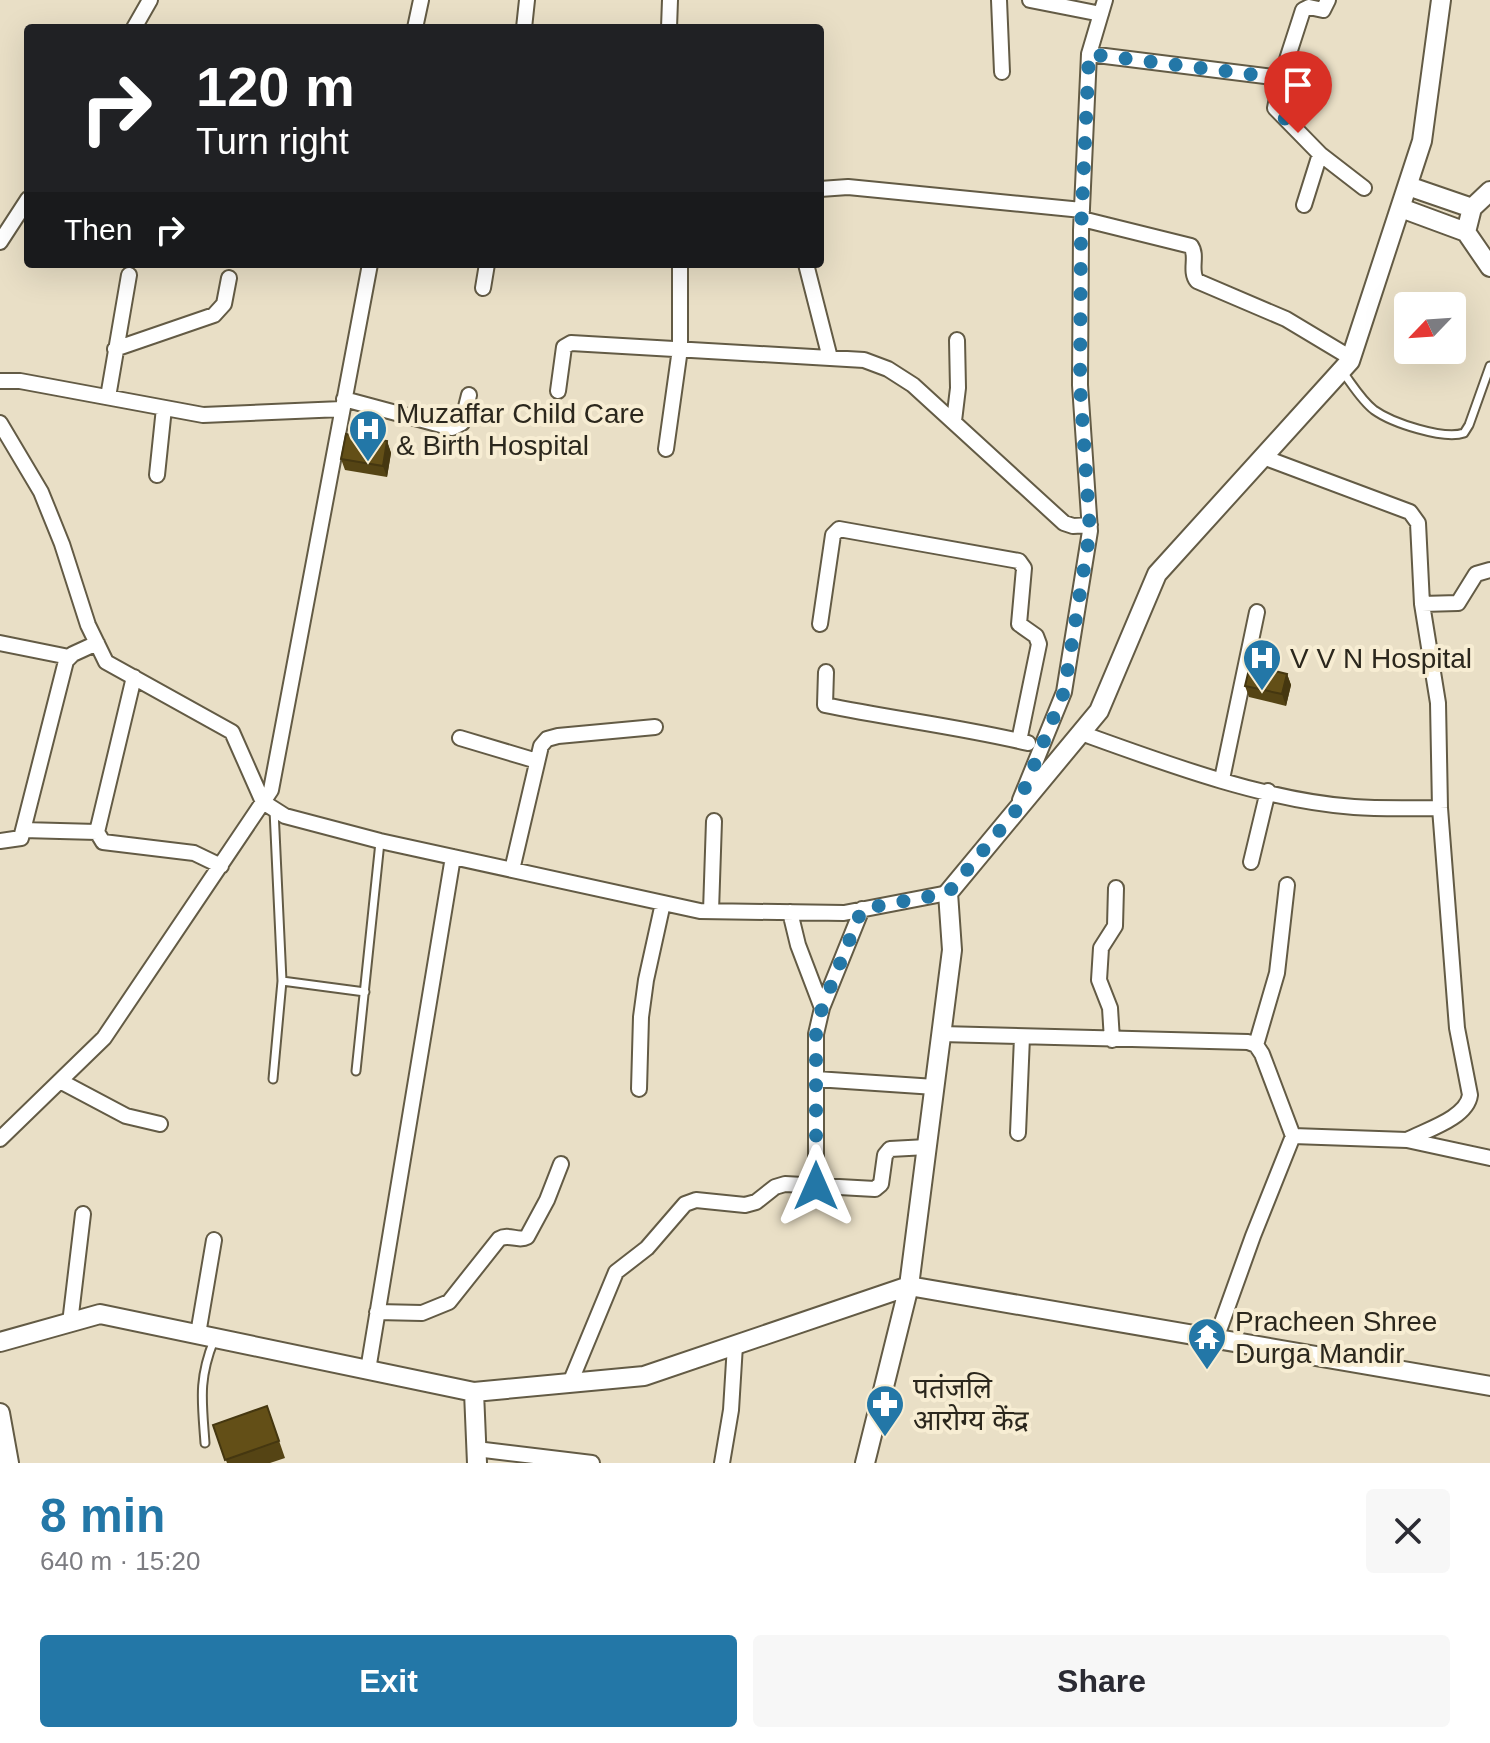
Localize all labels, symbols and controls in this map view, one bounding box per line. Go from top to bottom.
pin [1264,51,1332,133]
text: 120 m [196,55,355,118]
icon: right [64,56,168,160]
icon: arrive [1276,63,1320,107]
text: Turn right [196,121,349,162]
icon: right [148,208,192,252]
text: Then [64,213,132,246]
north arrow [1394,292,1466,364]
map controls [1394,292,1466,364]
place label: Muzaffar Child Care & Birth Hospital [396,398,644,461]
hospital icon: Muzaffar Child Care & Birth Hospital [347,408,389,463]
hospital icon: V V N Hospital [1241,637,1283,692]
place label: V V N Hospital [1290,643,1472,674]
position arrow [774,1144,858,1228]
place label: Pracheen Shree Durga Mandir [1235,1306,1437,1369]
temple icon: Pracheen Shree Durga Mandir [1186,1316,1228,1371]
place label: पतंजलि आरोग्य केंद्र [913,1372,1030,1436]
pharmacy icon: पतंजलि आरोग्य केंद्र [864,1383,906,1438]
text: 8 min [40,1489,165,1542]
button: close [1366,1489,1450,1573]
text: 640 m · 15:20 [40,1546,200,1576]
button: Exit [40,1635,737,1727]
button: Share [753,1635,1450,1727]

